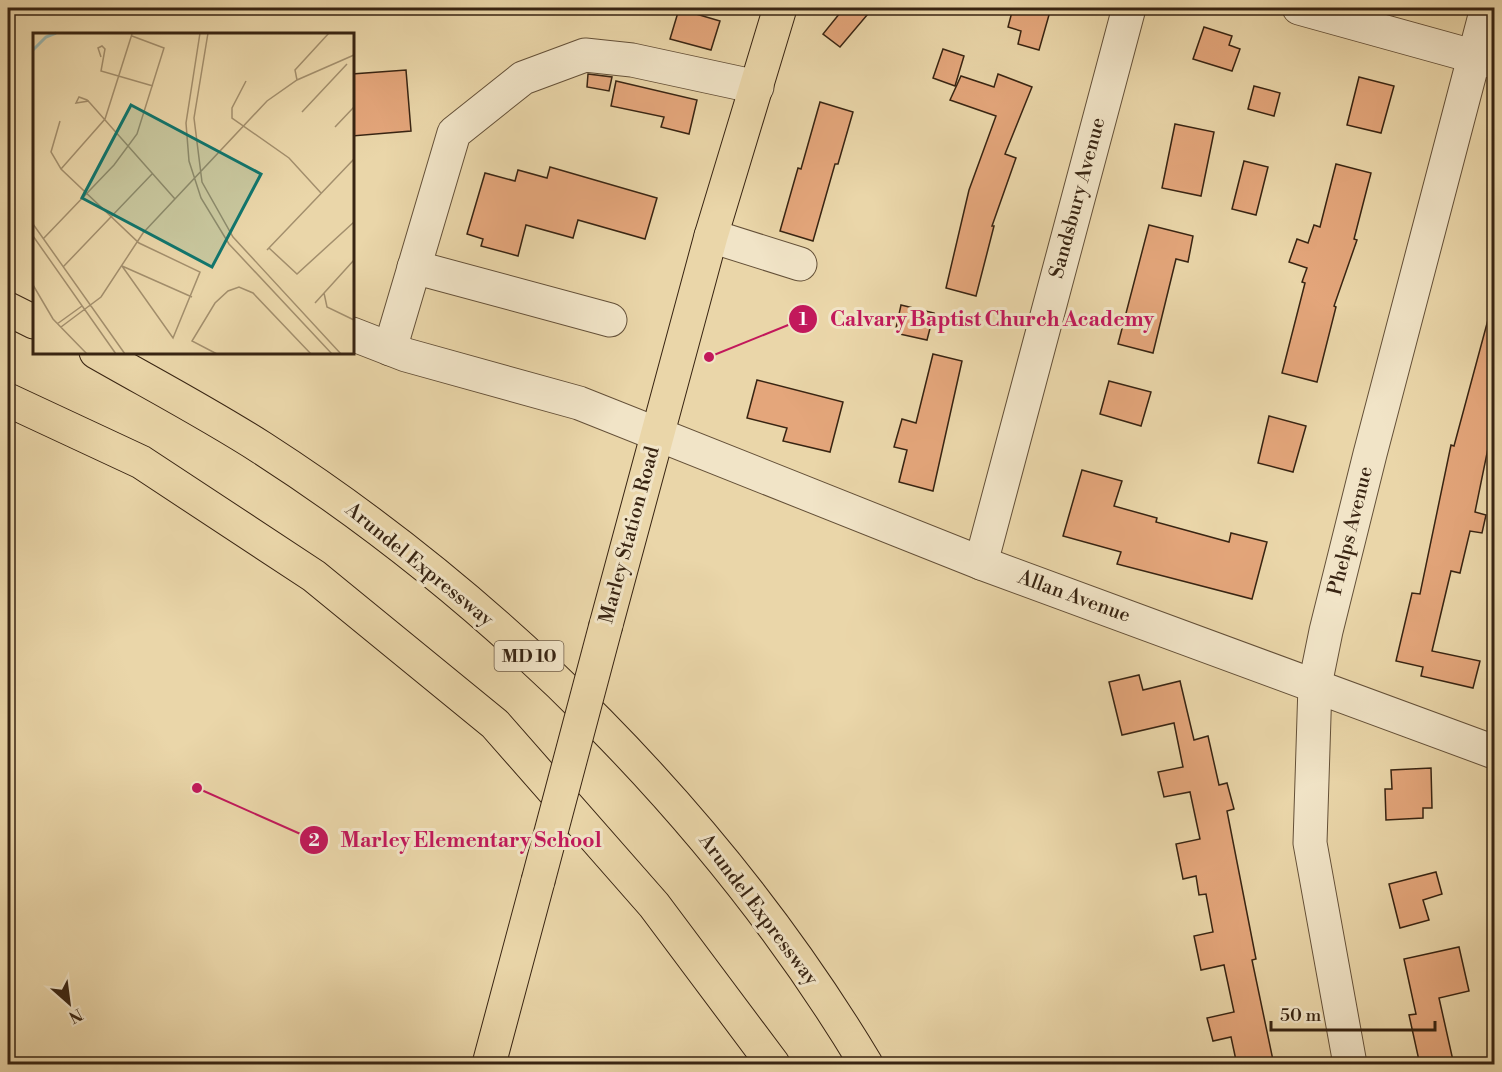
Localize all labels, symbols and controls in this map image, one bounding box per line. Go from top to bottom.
inset map [33,33,354,354]
street label: Sandsbury Avenue [1045,115,1111,281]
callout: Calvary Baptist Church Academy [788,299,1166,338]
text: Calvary Baptist Church Academy [830,307,1155,333]
text: 1 [799,308,808,331]
street label: Marley Station Road [594,443,666,626]
street label: Phelps Avenue [1323,464,1379,598]
street label: Arundel Expressway [339,497,498,633]
street label: Allan Avenue [1014,565,1134,629]
road number: MD 10 [494,641,564,671]
callout: Marley Elementary School [299,821,614,860]
text: Marley Elementary School [340,828,602,854]
street label: Arundel Expressway [692,828,823,991]
text: 2 [308,829,320,852]
north arrow [39,973,99,1033]
scale bar [1271,994,1434,1032]
text: N [65,1004,86,1027]
text: 50 m [1280,1004,1322,1027]

